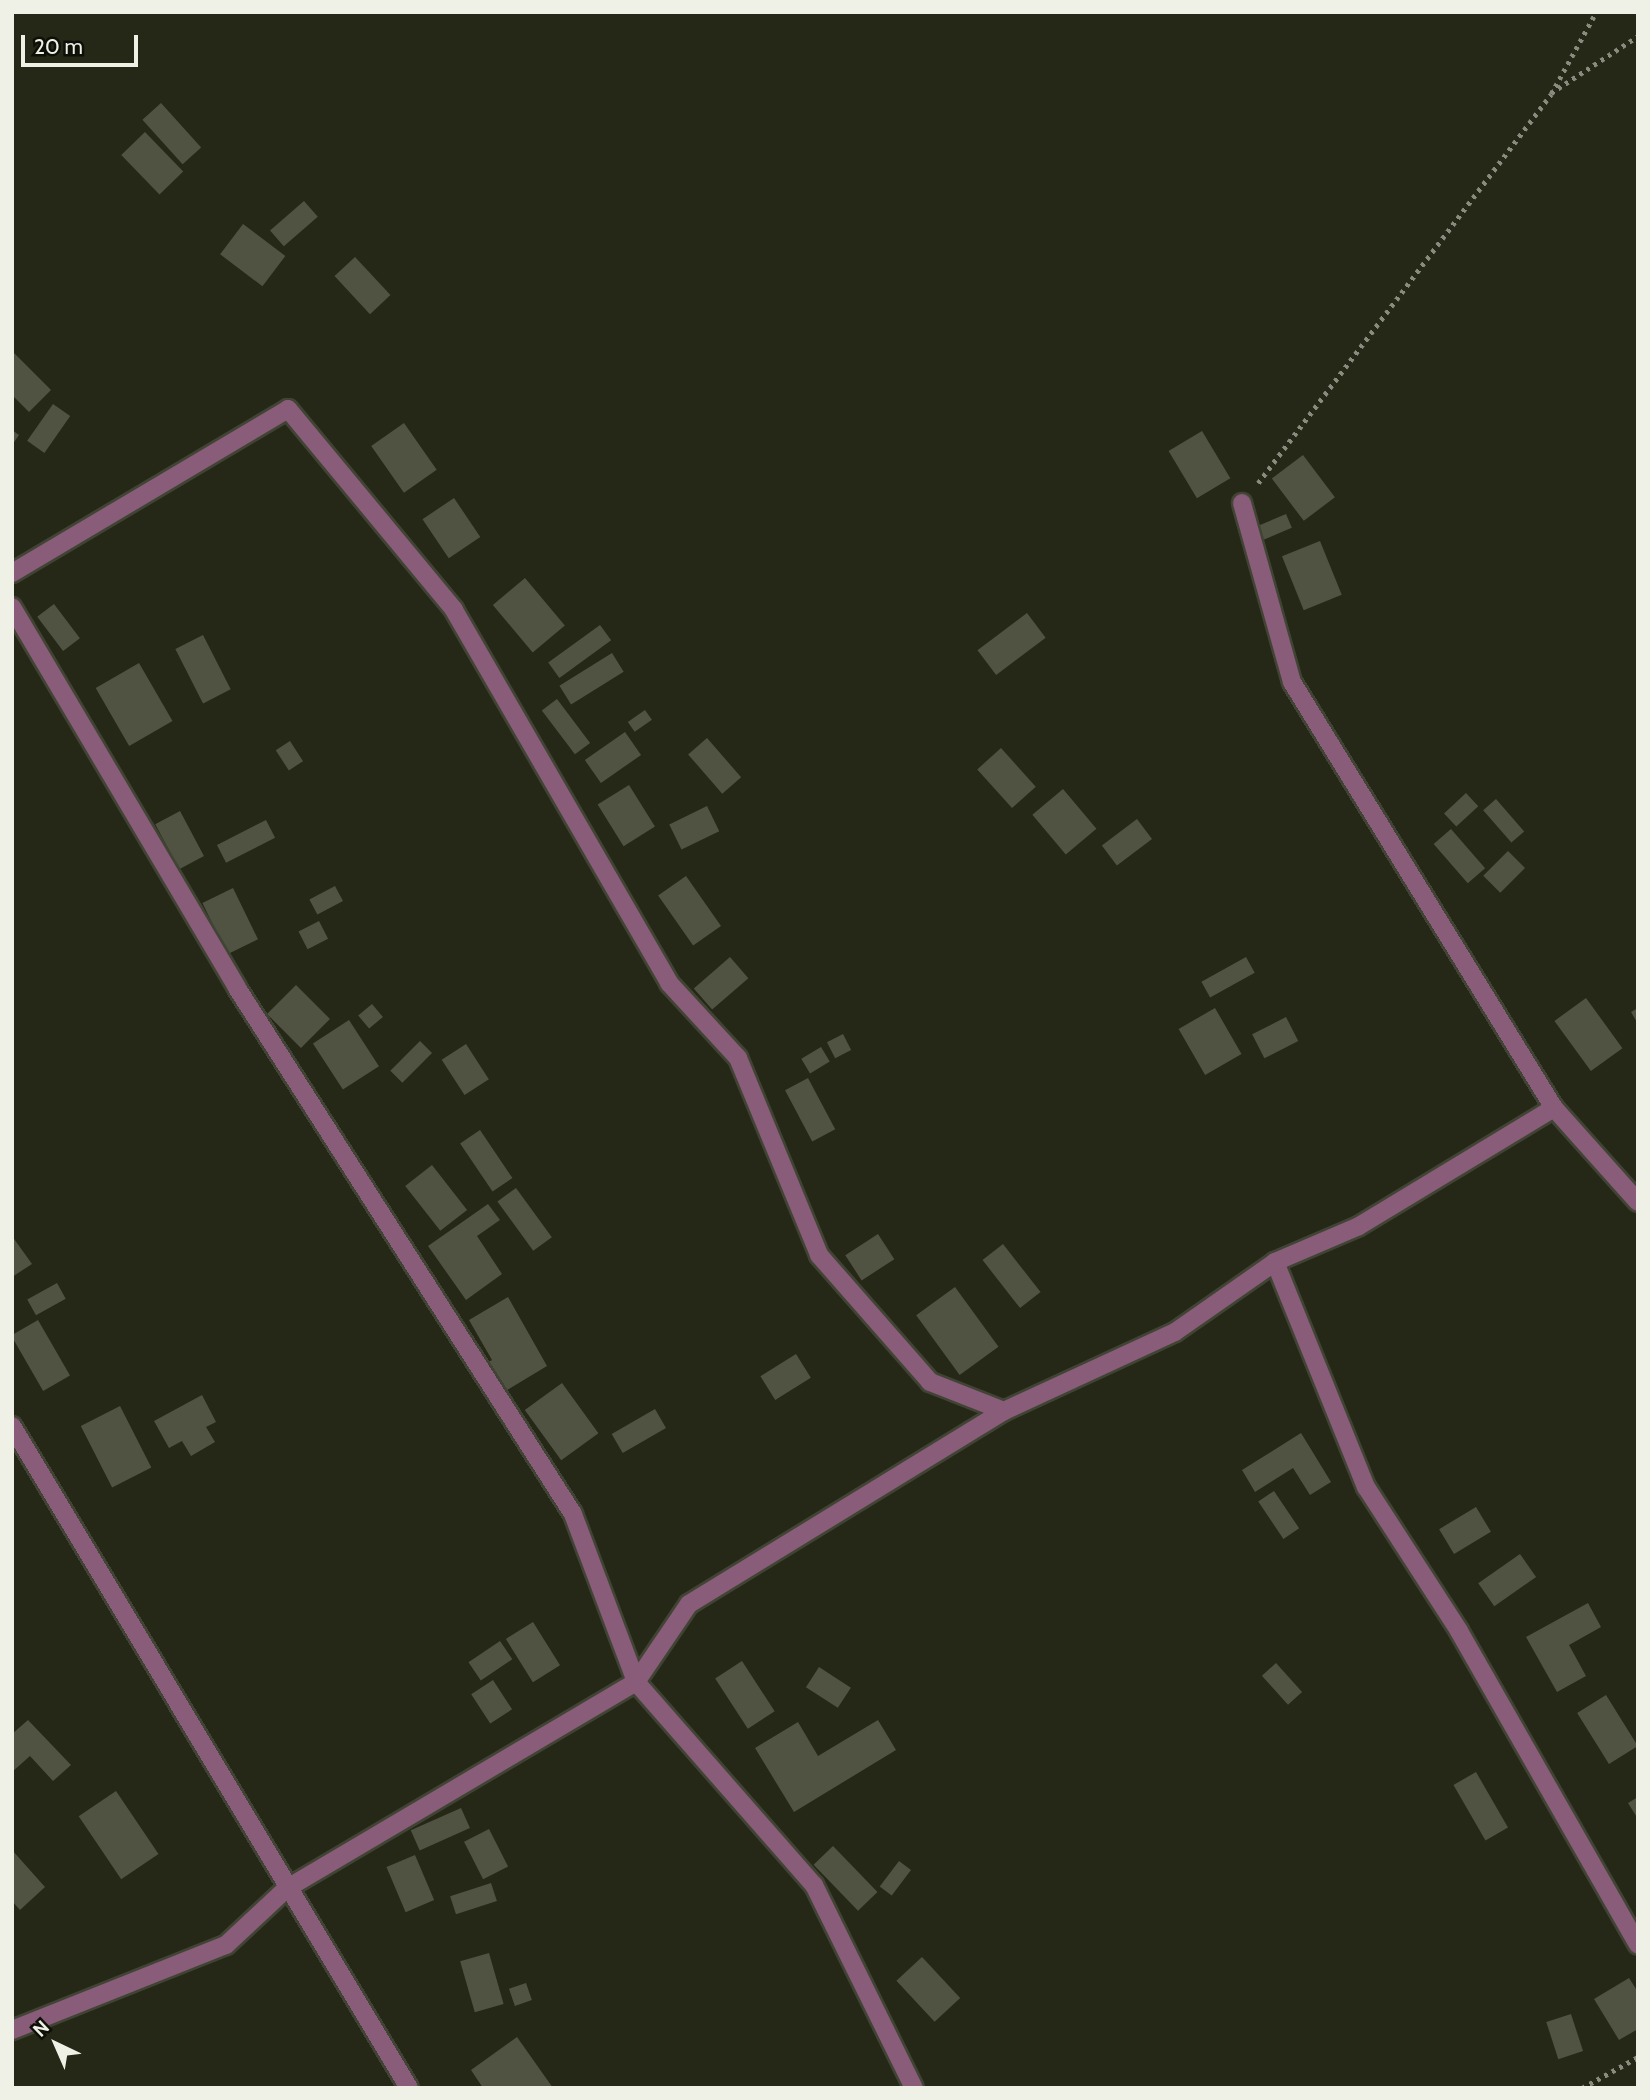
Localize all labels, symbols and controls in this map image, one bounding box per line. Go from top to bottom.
scale bar [24,21,142,65]
text: 20 m [34,34,83,59]
north arrow [21,2009,91,2079]
text: N [28,2016,54,2041]

